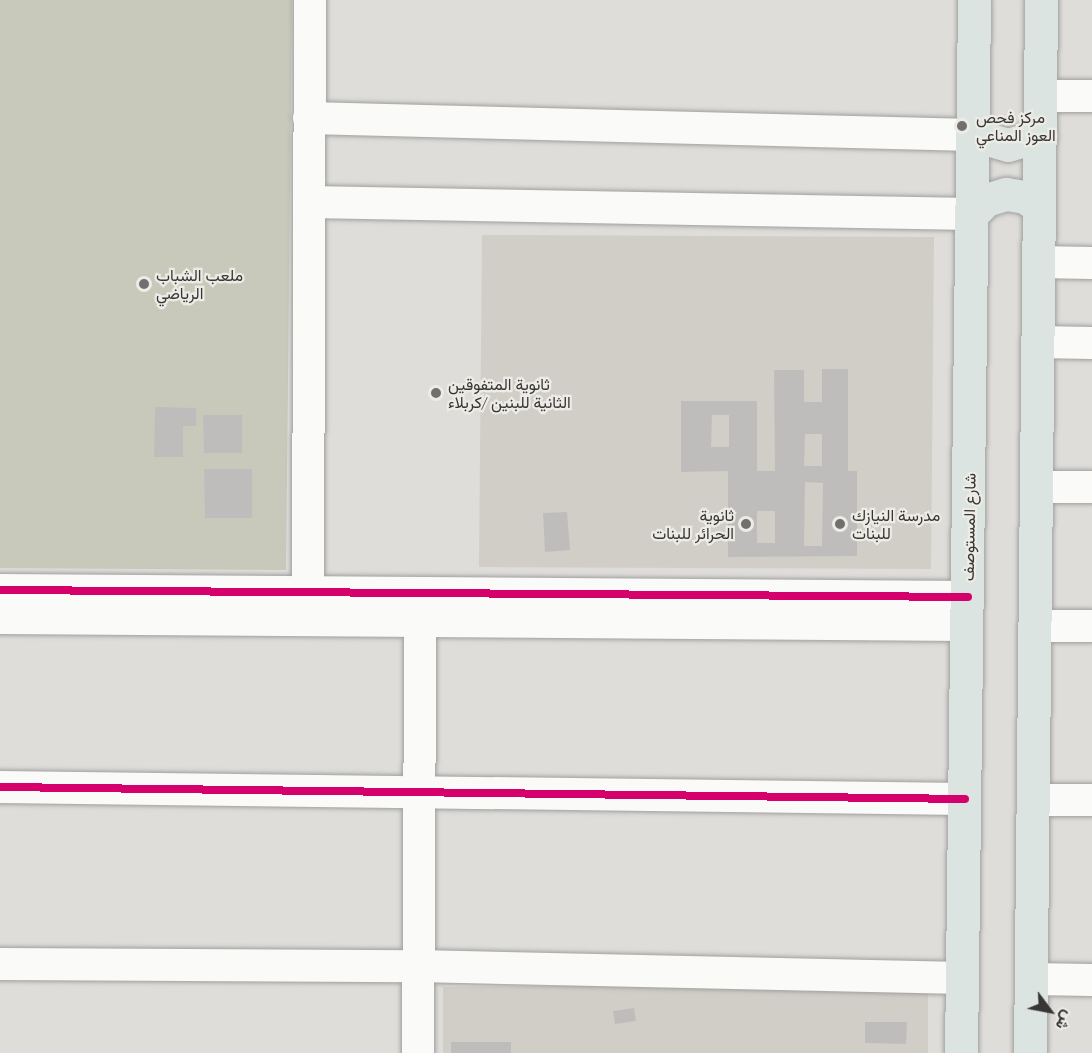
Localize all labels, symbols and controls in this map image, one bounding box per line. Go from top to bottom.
place label: مركز فحص العوز المناعي [976,107,1056,145]
marker: مركز فحص العوز المناعي [953,117,971,135]
place label: ملعب الشباب الرياضي [156,265,243,303]
marker: ملعب الشباب الرياضي [137,277,151,291]
place label: ثانوية المتفوقين الثانية للبنين /كربلاء [448,374,571,412]
marker: ثانوية المتفوقين الثانية للبنين /كربلاء [429,386,443,400]
street label: شارع المستوصف [958,473,980,581]
place label: ثانوية الحرائر للبنات [652,505,734,543]
place label: مدرسة النيازك للبنات [852,505,940,543]
marker: ثانوية الحرائر للبنات [739,517,753,531]
marker: مدرسة النيازك للبنات [833,517,847,531]
north arrow [1020,981,1080,1041]
text: ش [1051,1007,1080,1035]

